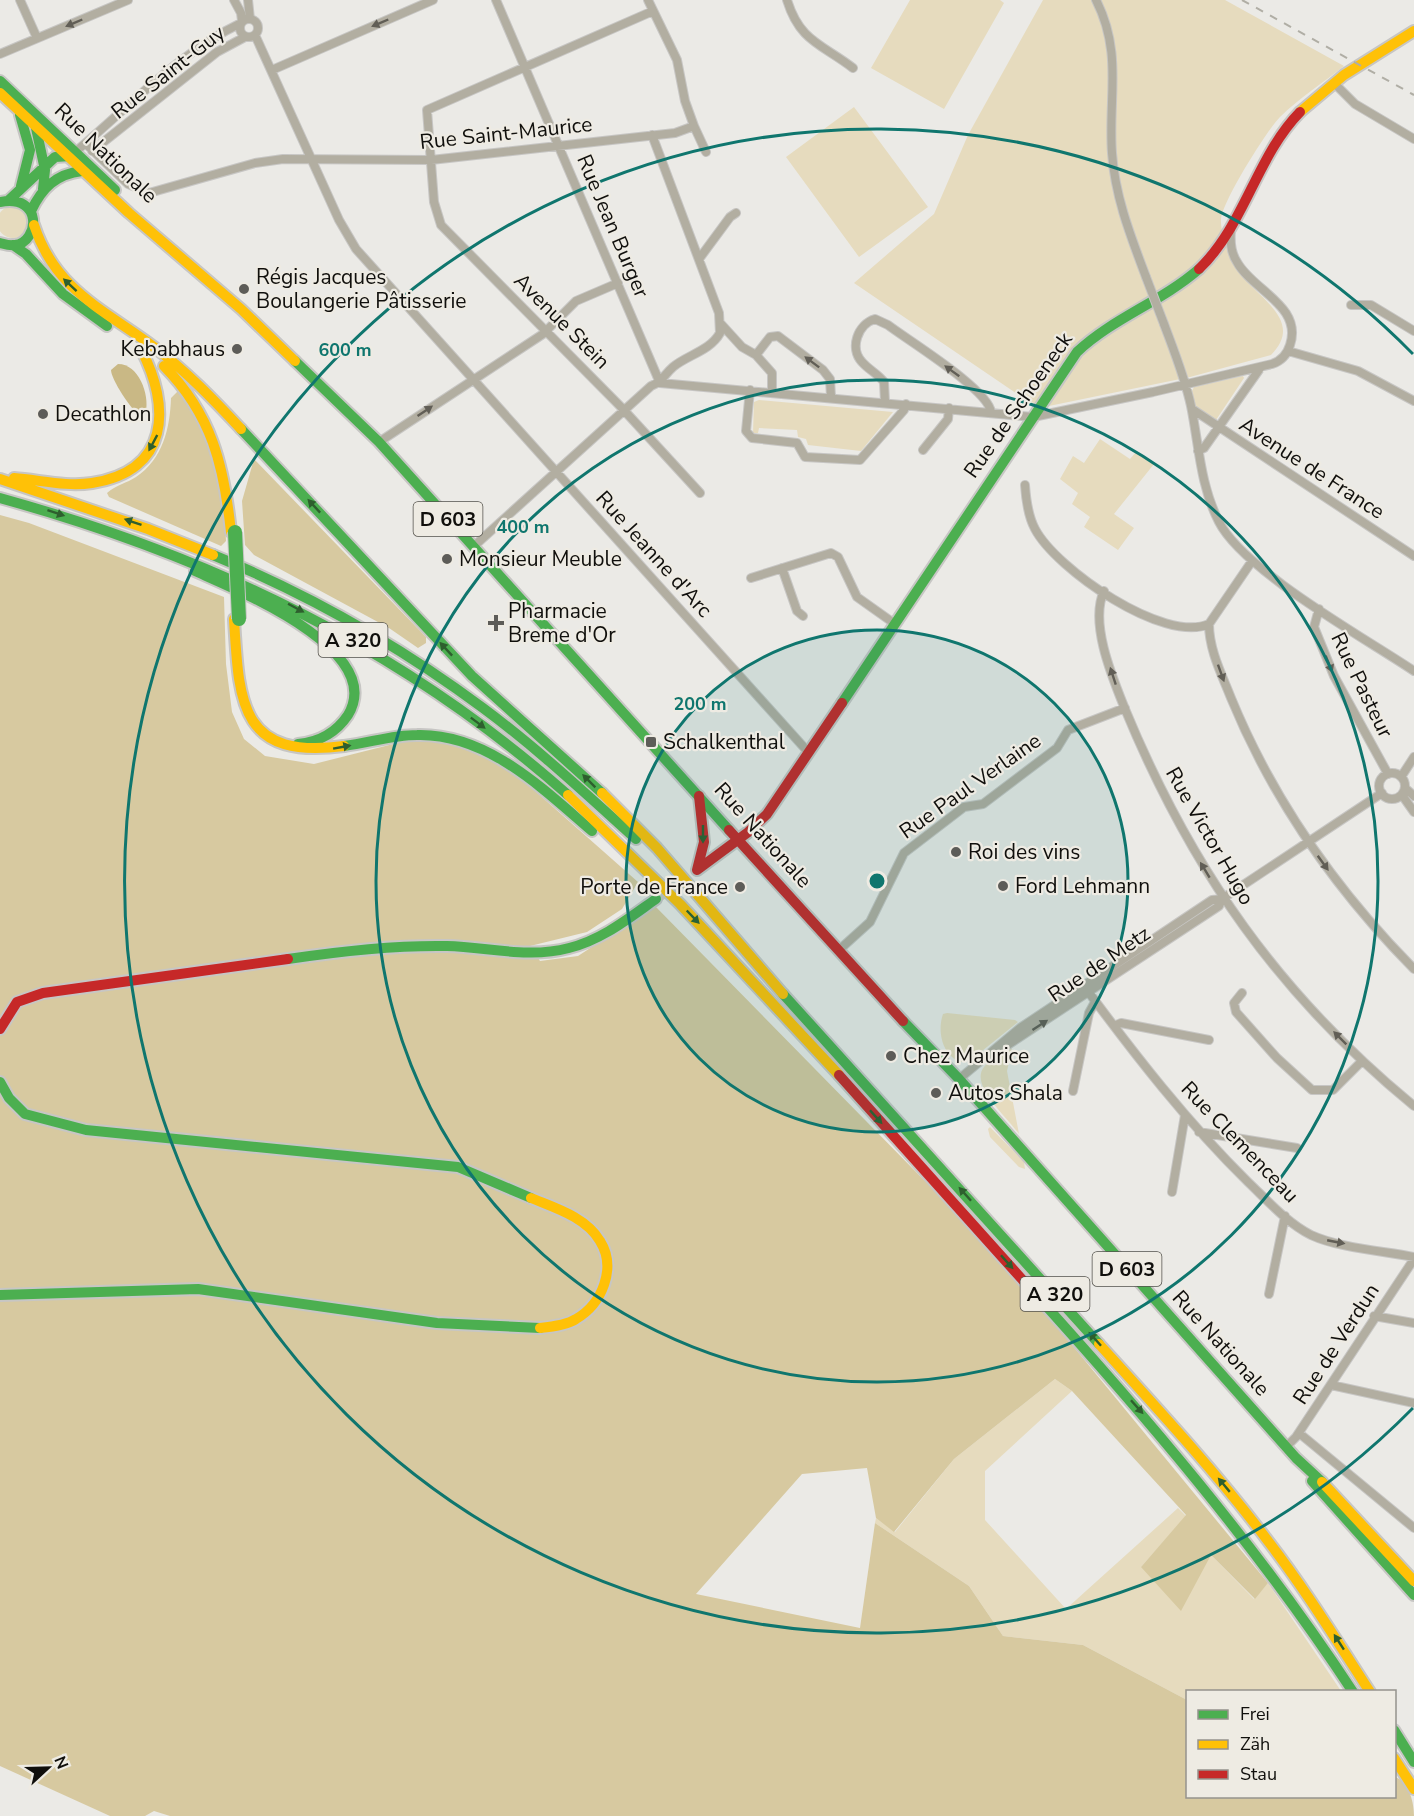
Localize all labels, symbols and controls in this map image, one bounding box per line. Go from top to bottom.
one-way arrow [65,18,83,28]
one-way arrow [370,18,388,28]
street label: Rue Saint-Guy [105,19,231,125]
street label: Rue Nationale [48,97,164,209]
street label: Rue Saint-Maurice [418,110,594,156]
street label: Rue Jean Burger [570,150,656,302]
place label: Régis Jacques Boulangerie Pâtisserie [256,263,466,315]
street label: Avenue Stein [508,267,616,375]
one-way arrow [63,279,78,292]
marker: Régis Jacques Boulangerie Pâtisserie [237,282,251,296]
street label: Rue de Schoeneck [957,326,1079,483]
place label: Kebabhaus [120,335,225,363]
text: 600 m [318,338,372,362]
marker: Kebabhaus [230,342,244,356]
one-way arrow [805,356,820,368]
one-way arrow [944,365,960,377]
place label: Decathlon [55,400,152,428]
one-way arrow [417,405,434,416]
marker: Decathlon [36,407,50,421]
street label: Avenue de France [1234,410,1390,526]
one-way arrow [148,435,158,452]
street label: Rue Jeanne d'Arc [590,485,719,623]
one-way arrow [307,498,321,513]
road number: D 603 [414,502,482,536]
one-way arrow [47,509,65,518]
text: 400 m [496,515,550,539]
one-way arrow [124,516,142,526]
place label: Monsieur Meuble [459,545,622,573]
marker: Monsieur Meuble [440,552,454,566]
place label: Pharmacie Breme d'Or [508,597,616,649]
one-way arrow [287,603,304,613]
marker: Pharmacie Breme d'Or [489,616,503,630]
road number: A 320 [318,623,388,657]
street label: Rue Pasteur [1324,628,1400,743]
one-way arrow [440,642,454,656]
one-way arrow [1325,655,1334,673]
one-way arrow [1217,664,1227,682]
one-way arrow [1108,667,1117,685]
text: 200 m [673,692,727,716]
one-way arrow [470,717,486,729]
street label: Rue Paul Verlaine [894,727,1046,845]
place label: Schalkenthal [663,728,786,756]
marker: Schalkenthal [644,735,658,749]
one-way arrow [332,742,351,751]
street label: Rue Victor Hugo [1159,762,1261,910]
one-way arrow [583,774,597,788]
street label: Rue Nationale [708,776,818,894]
one-way arrow [698,824,708,843]
place label: Roi des vins [968,838,1080,866]
marker: Roi des vins [949,845,963,859]
one-way arrow [1317,854,1329,870]
one-way arrow [1200,862,1211,878]
centre of rings [867,871,887,891]
place label: Ford Lehmann [1015,872,1150,900]
place label: Porte de France [580,873,728,901]
marker: Ford Lehmann [996,879,1010,893]
marker: Porte de France [733,880,747,894]
one-way arrow [686,910,700,925]
street label: Rue de Metz [1042,919,1156,1008]
one-way arrow [1032,1019,1049,1030]
one-way arrow [1333,1031,1347,1046]
place label: Chez Maurice [903,1042,1029,1070]
marker: Chez Maurice [884,1049,898,1063]
street label: Rue Clemenceau [1175,1075,1305,1209]
place label: Autos Shala [948,1079,1063,1107]
marker: Autos Shala [929,1086,943,1100]
one-way arrow [869,1110,883,1124]
one-way arrow [958,1186,972,1201]
one-way arrow [1327,1238,1346,1247]
road number: D 603 [1092,1252,1162,1286]
one-way arrow [1000,1254,1013,1269]
road number: A 320 [1020,1277,1090,1311]
street label: Rue de Verdun [1286,1278,1386,1410]
street label: Rue Nationale [1166,1284,1276,1402]
one-way arrow [1089,1332,1102,1347]
one-way arrow [1130,1400,1144,1415]
one-way arrow [1218,1478,1231,1493]
one-way arrow [1334,1634,1345,1650]
legend [1186,1690,1396,1798]
text: Frei [1240,1702,1270,1726]
text: Zäh [1240,1732,1270,1756]
north arrow [18,1738,78,1798]
text: N [49,1753,73,1772]
text: Stau [1240,1762,1277,1786]

